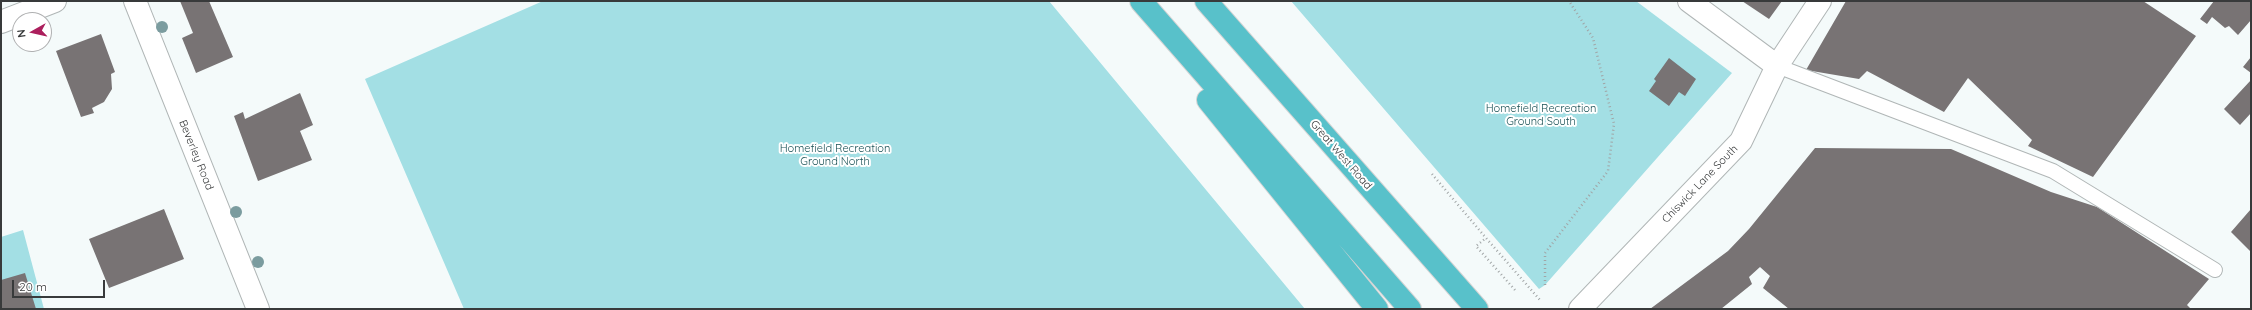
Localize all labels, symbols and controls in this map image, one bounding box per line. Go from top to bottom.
north arrow [12,12,52,52]
text: N [14,29,29,39]
park label: Homefield Recreation Ground South [1486,102,1596,128]
street label: Beverley Road [176,118,216,192]
street label: Great West Road [1307,118,1375,192]
park label: Homefield Recreation Ground North [780,142,890,168]
street label: Chiswick Lane South [1659,142,1741,226]
scale bar [14,272,107,298]
text: 20 m [19,279,47,294]

